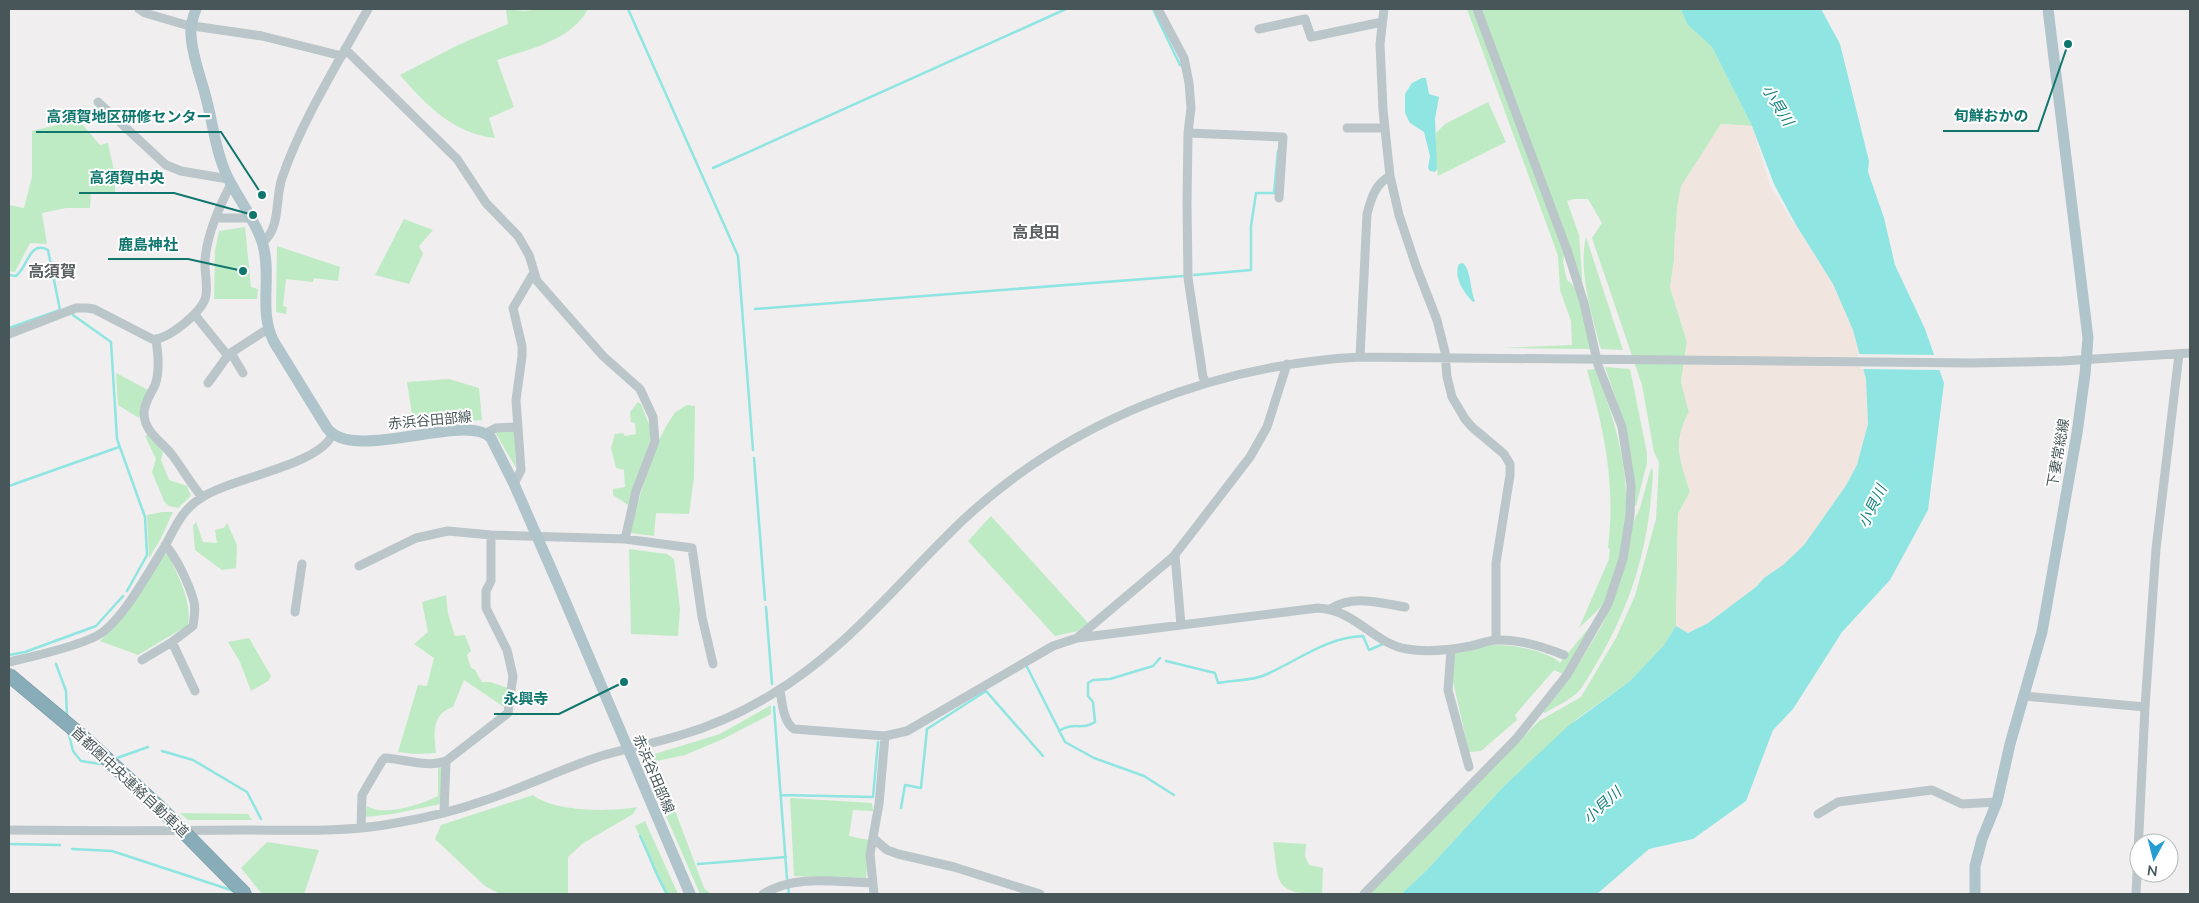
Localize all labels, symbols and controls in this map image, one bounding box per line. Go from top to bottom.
water label: 小貝川 [1758,81,1799,131]
callout: 旬鮮おかの [1943,101,2038,131]
callout: 高須賀地区研修センター [36,102,221,132]
text: 旬鮮おかの [1953,106,2029,125]
text: 高須賀地区研修センター [46,107,212,126]
callout: 高須賀中央 [79,163,174,193]
text: 高須賀中央 [89,168,165,187]
district label: 高良田 [1012,222,1060,242]
callout: 鹿島神社 [108,229,188,259]
text: 鹿島神社 [118,235,178,254]
district label: 高須賀 [28,261,76,281]
street label: 赤浜谷田部線 [387,407,473,433]
street label: 下妻常総線 [2043,417,2073,489]
water label: 小貝川 [1854,480,1891,530]
callout: 永興寺 [494,684,559,714]
text: 永興寺 [503,689,549,708]
street label: 首都圏中央連絡自動車道 [68,723,192,841]
street label: 赤浜谷田部線 [629,732,679,816]
water label: 小貝川 [1579,782,1627,827]
north arrow [2129,833,2179,883]
text: N [2146,861,2159,880]

